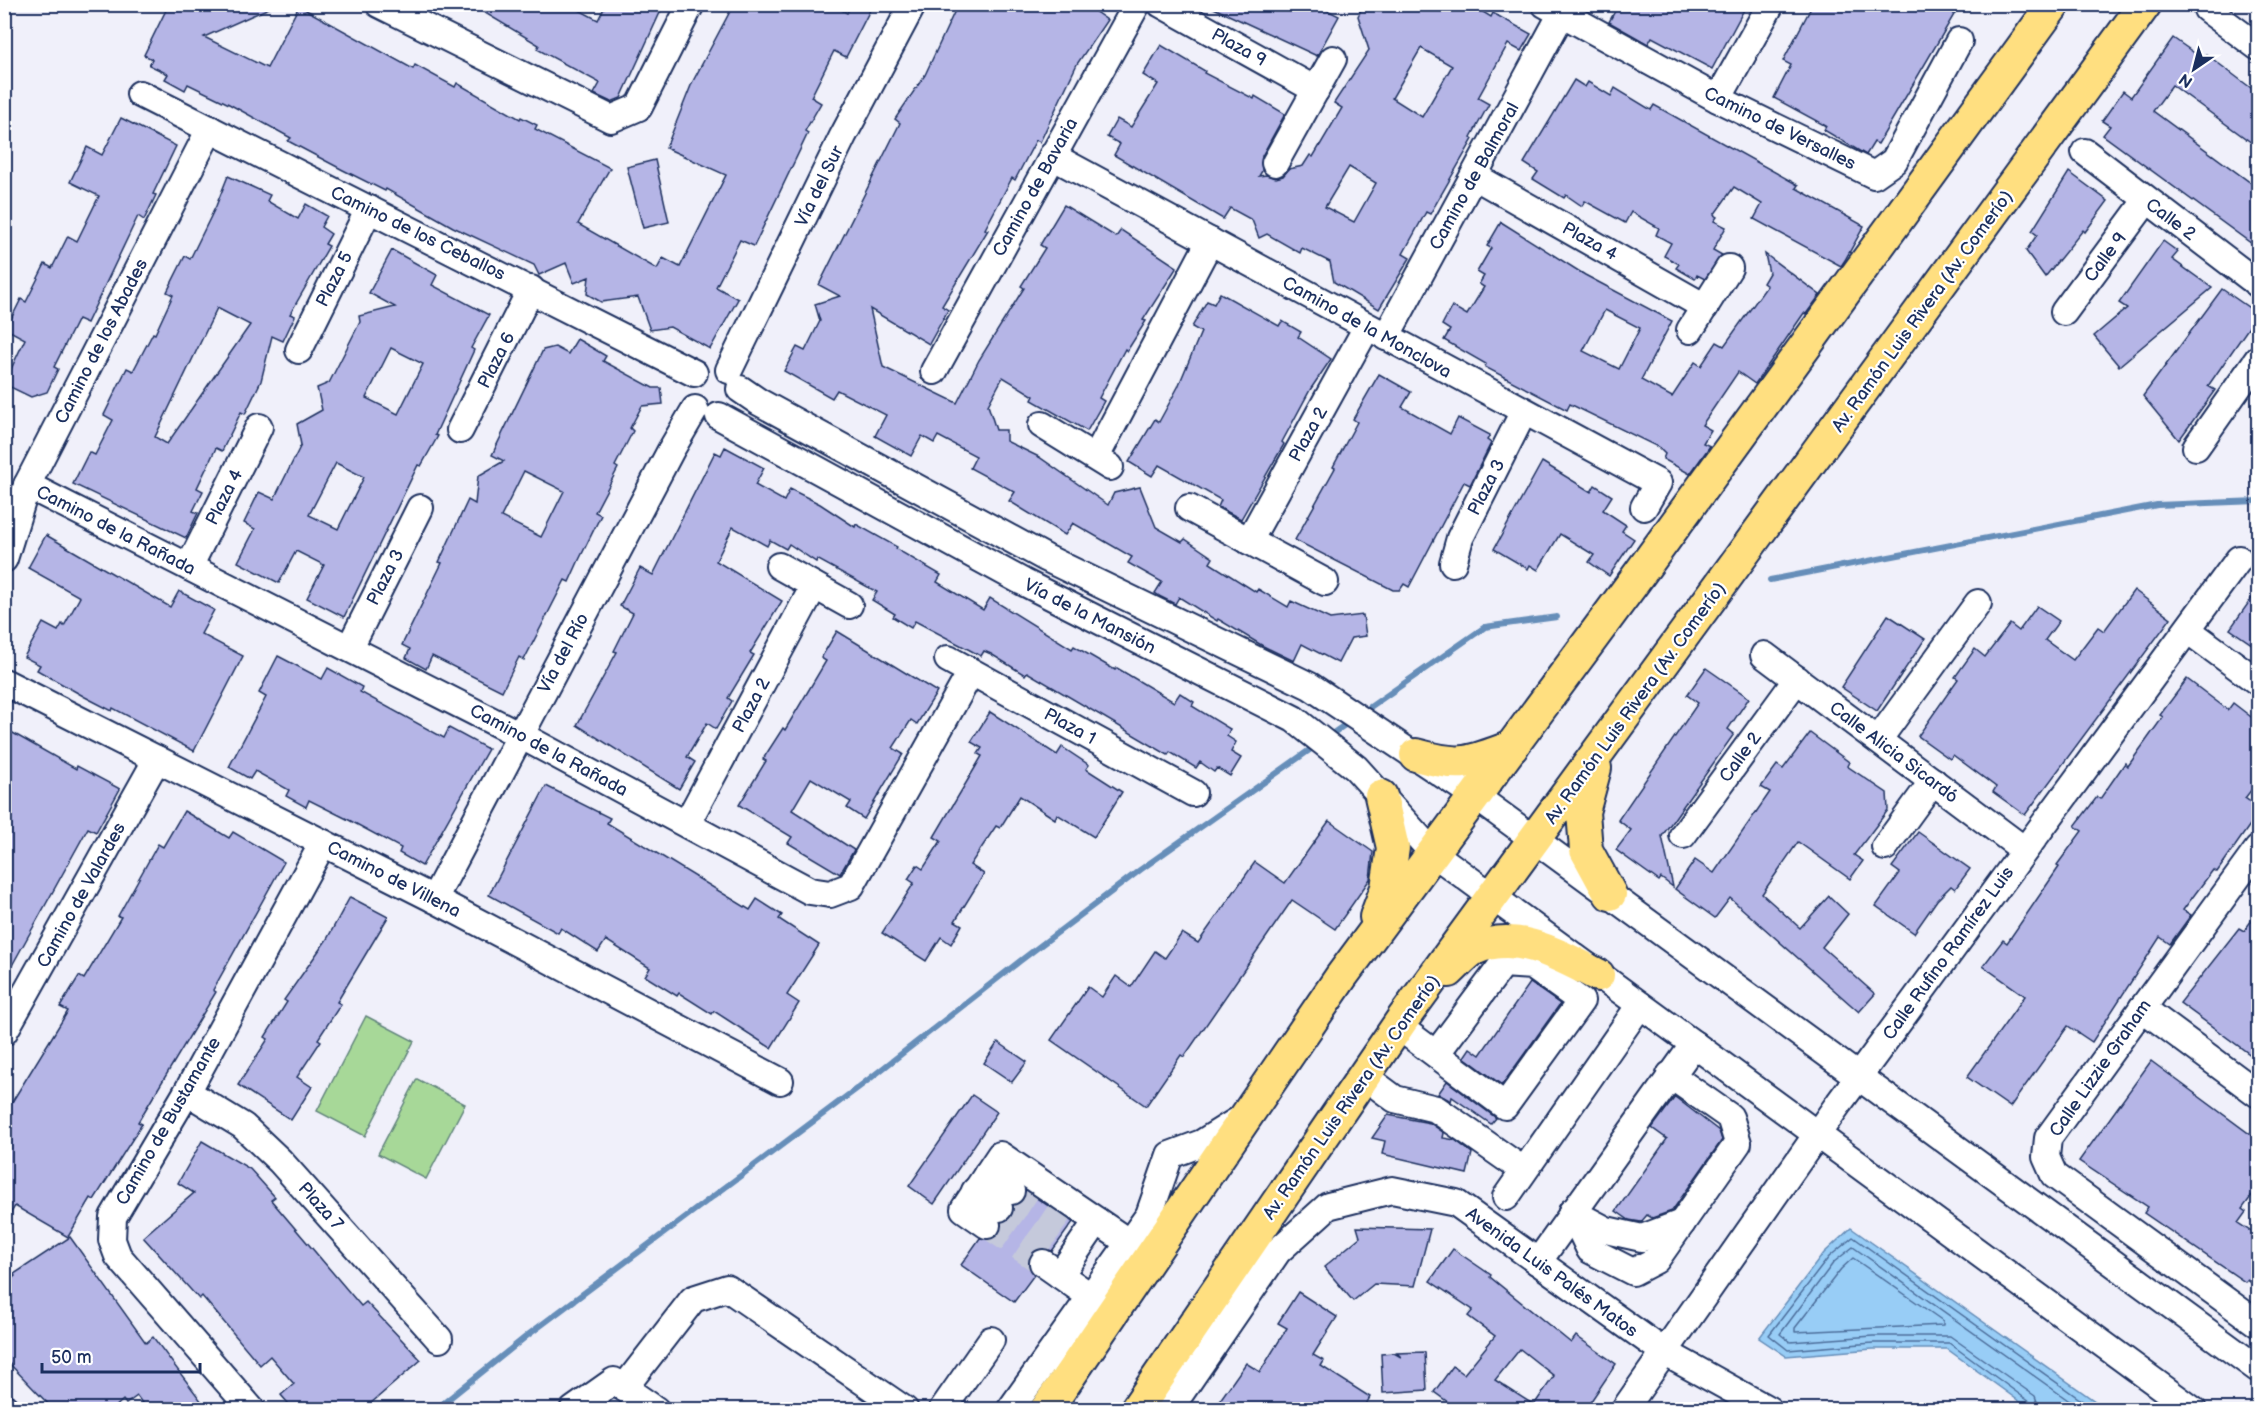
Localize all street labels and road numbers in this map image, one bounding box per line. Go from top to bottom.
street label: Plaza 9 [1208,24,1270,71]
street label: Camino de Versalles [1701,83,1859,174]
street label: Camino de Balmoral [1425,99,1524,254]
street label: Camino de Bavaria [989,114,1082,260]
street label: Vía del Sur [791,142,848,230]
street label: Camino de los Ceballos [327,182,509,285]
street label: Av. Ramón Luis Rivera (Av. Comerío) [1828,186,2017,436]
street label: Calle 2 [2142,194,2200,245]
street label: Plaza 4 [1559,218,1621,265]
street label: Calle 9 [2080,228,2131,286]
street label: Plaza 5 [312,248,357,310]
street label: Camino de los Abades [51,255,152,427]
street label: Camino de la Monclova [1278,272,1455,383]
street label: Plaza 6 [474,329,519,392]
street label: Plaza 2 [1285,403,1332,465]
street label: Plaza 3 [1463,456,1509,519]
street label: Plaza 4 [202,466,247,529]
street label: Camino de la Rañada [33,481,199,580]
street label: Plaza 3 [362,546,408,609]
street label: Vía de la Mansión [1021,574,1159,659]
street label: Av. Ramón Luis Rivera (Av. Comerío) [1541,578,1730,828]
street label: Vía del Río [534,610,593,697]
street label: Plaza 2 [728,674,775,736]
street label: Calle Alicia Sicardó [1825,697,1962,808]
street label: Camino de la Rañada [466,700,631,801]
street label: Plaza 1 [1040,704,1099,749]
street label: Calle 2 [1715,728,1766,787]
street label: Camino de Valardes [33,819,130,971]
street label: Camino de Villena [324,837,464,922]
street label: Calle Rufino Ramírez Luis [1878,862,2018,1044]
street label: Av. Ramón Luis Rivera (Av. Comerío) [1259,971,1444,1224]
street label: Calle Lizzie Graham [2045,996,2156,1141]
street label: Camino de Bustamante [112,1033,225,1209]
street label: Plaza 7 [294,1178,348,1235]
street label: Avenida Luis Palés Matos [1462,1203,1642,1342]

